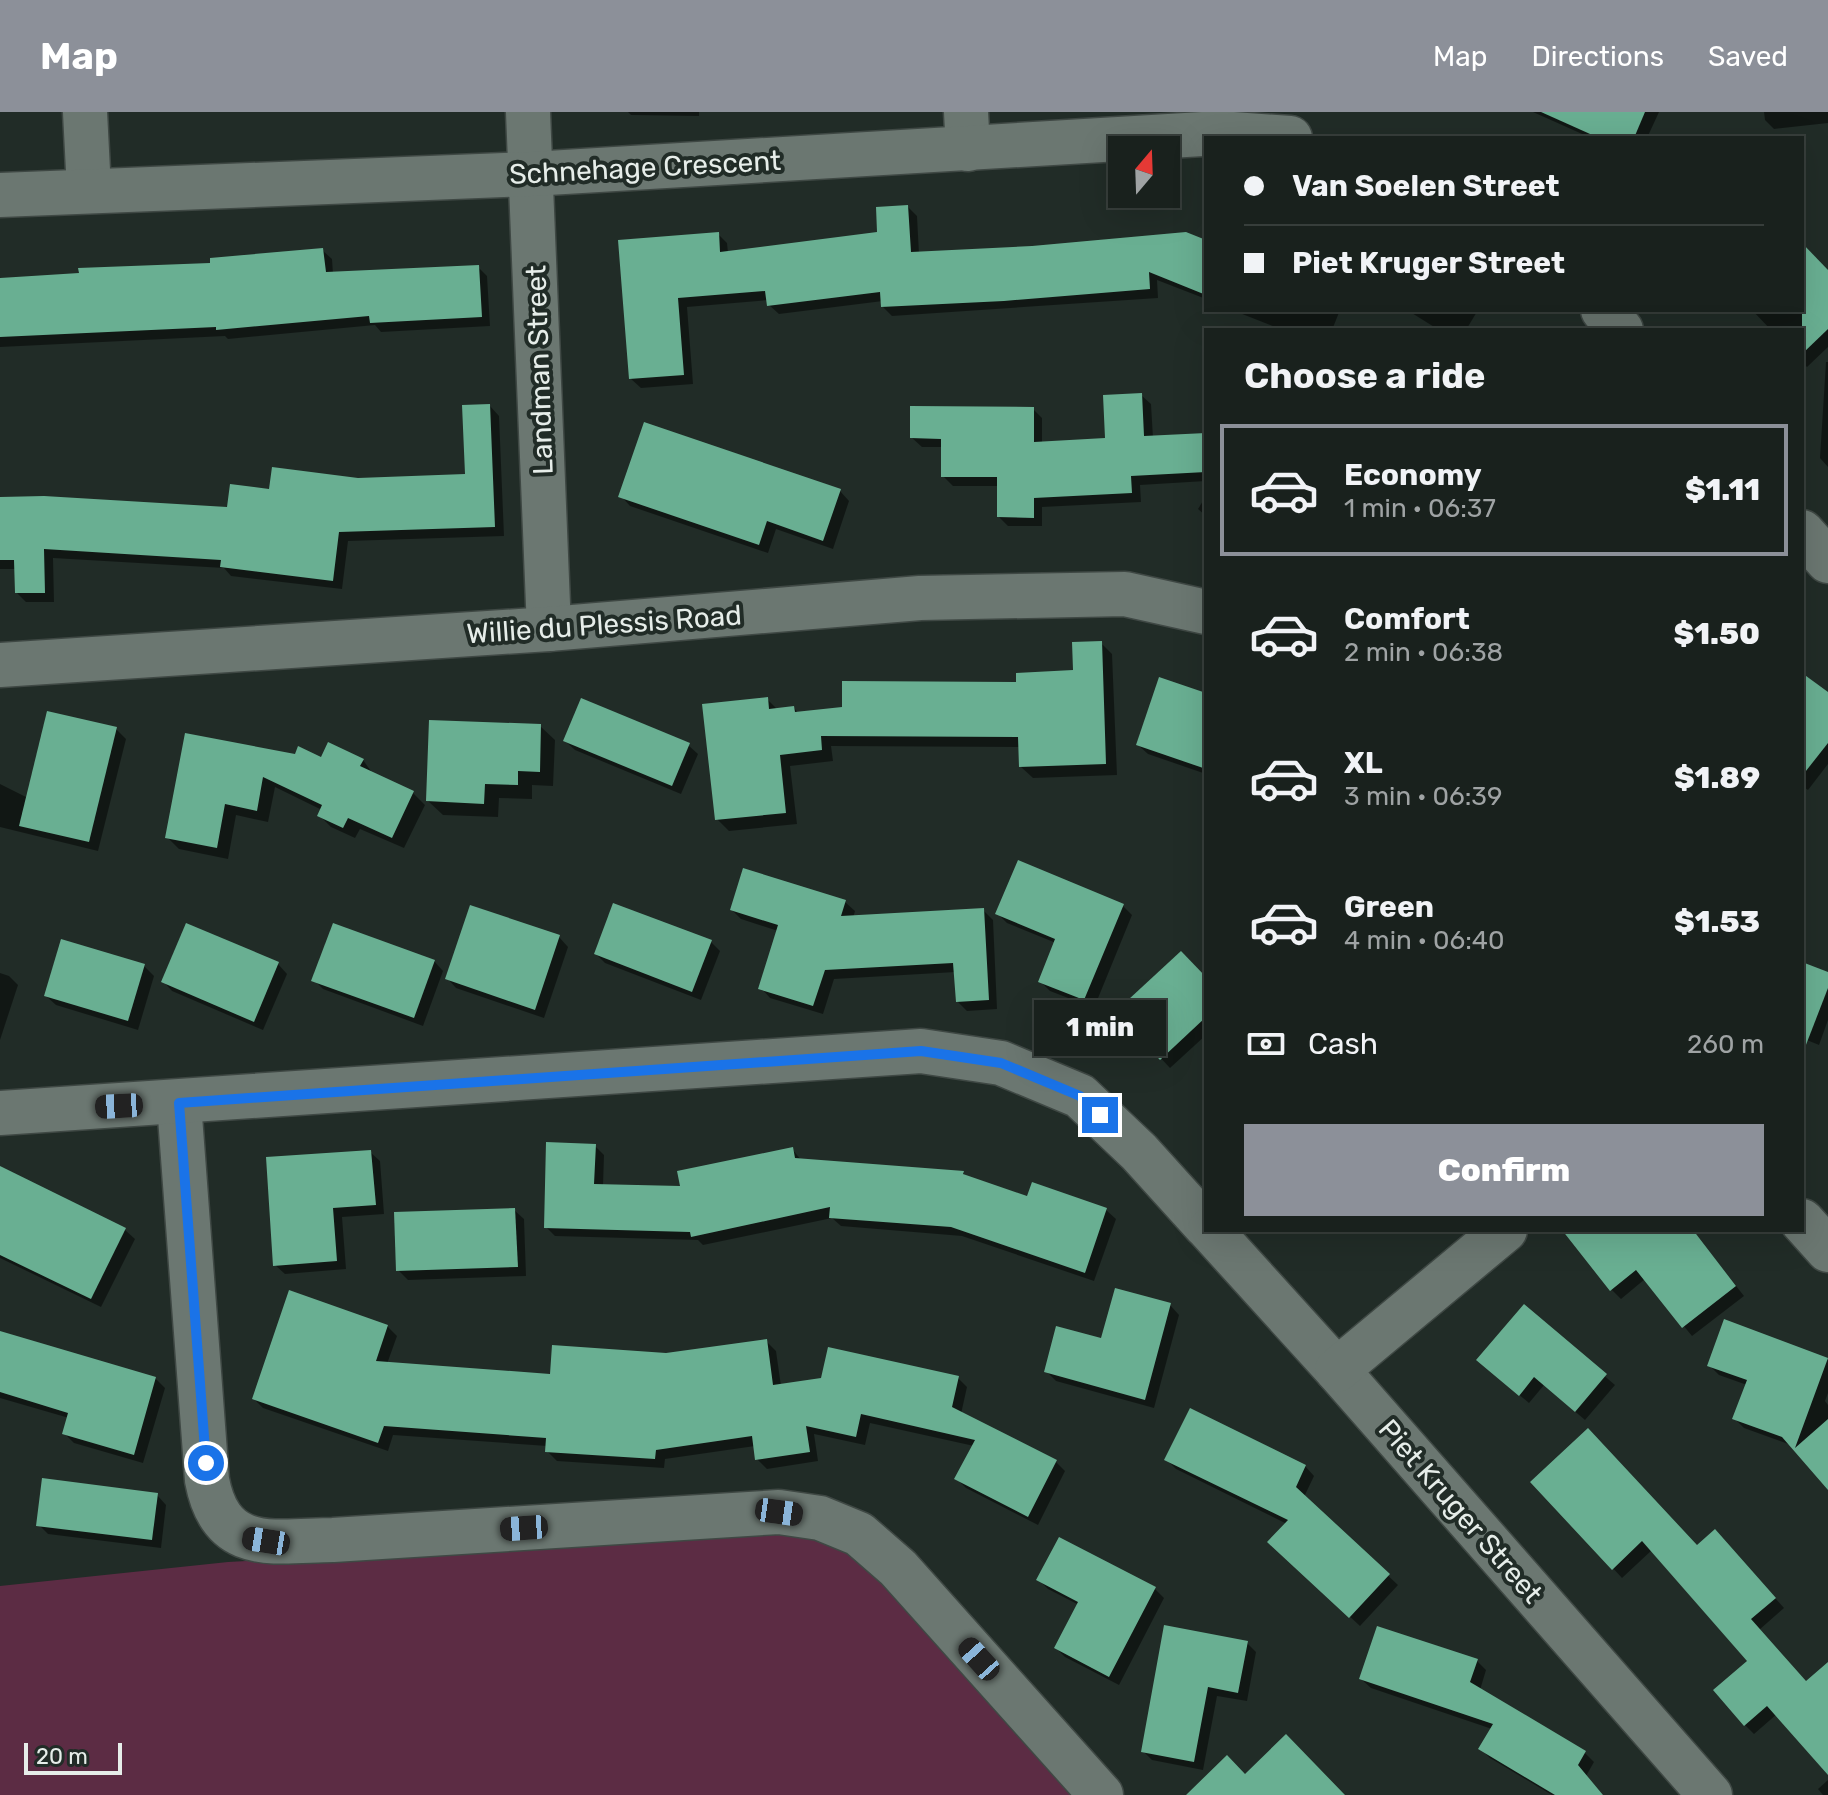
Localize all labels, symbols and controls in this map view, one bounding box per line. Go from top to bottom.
text: Map [40,33,118,79]
text: Map [1433,40,1487,73]
text: Directions [1531,40,1664,73]
text: Saved [1708,40,1788,73]
north arrow [1108,136,1180,208]
map controls [1108,136,1180,208]
street label: Schnehage Crescent [508,144,782,191]
text: Van Soelen Street [1292,168,1560,204]
text: Piet Kruger Street [1292,245,1565,281]
street label: Landman Street [519,264,560,475]
text: Choose a ride [1244,354,1485,397]
icon: car [1248,454,1320,526]
text: Economy [1344,457,1482,493]
text: $1.11 [1685,472,1760,508]
text: 1 min · 06:37 [1344,493,1496,524]
street label: Willie du Plessis Road [465,598,743,651]
icon: car [1248,598,1320,670]
text: Comfort [1344,601,1470,637]
text: $1.50 [1674,616,1760,652]
text: 2 min · 06:38 [1344,637,1503,668]
icon: car [1248,742,1320,814]
text: XL [1344,745,1383,781]
text: $1.89 [1674,760,1760,796]
text: 3 min · 06:39 [1344,781,1502,812]
icon: car [1248,886,1320,958]
text: Green [1344,889,1434,925]
text: $1.53 [1674,904,1760,940]
text: 4 min · 06:40 [1344,925,1505,956]
callout: 1 min [1034,999,1166,1055]
text: 1 min [1066,1012,1134,1043]
icon: cash [1244,1022,1288,1066]
text: Cash [1308,1026,1378,1062]
text: 260 m [1687,1029,1764,1060]
car [94,1093,144,1119]
route end [1082,1097,1118,1133]
button: Confirm [1244,1124,1764,1216]
street label: Piet Kruger Street [1372,1413,1549,1610]
route start [188,1445,224,1481]
car [754,1497,804,1527]
car [499,1514,549,1542]
car [240,1525,292,1557]
car [954,1633,1004,1685]
scale bar [24,1739,122,1775]
text: 20 m [36,1743,88,1770]

